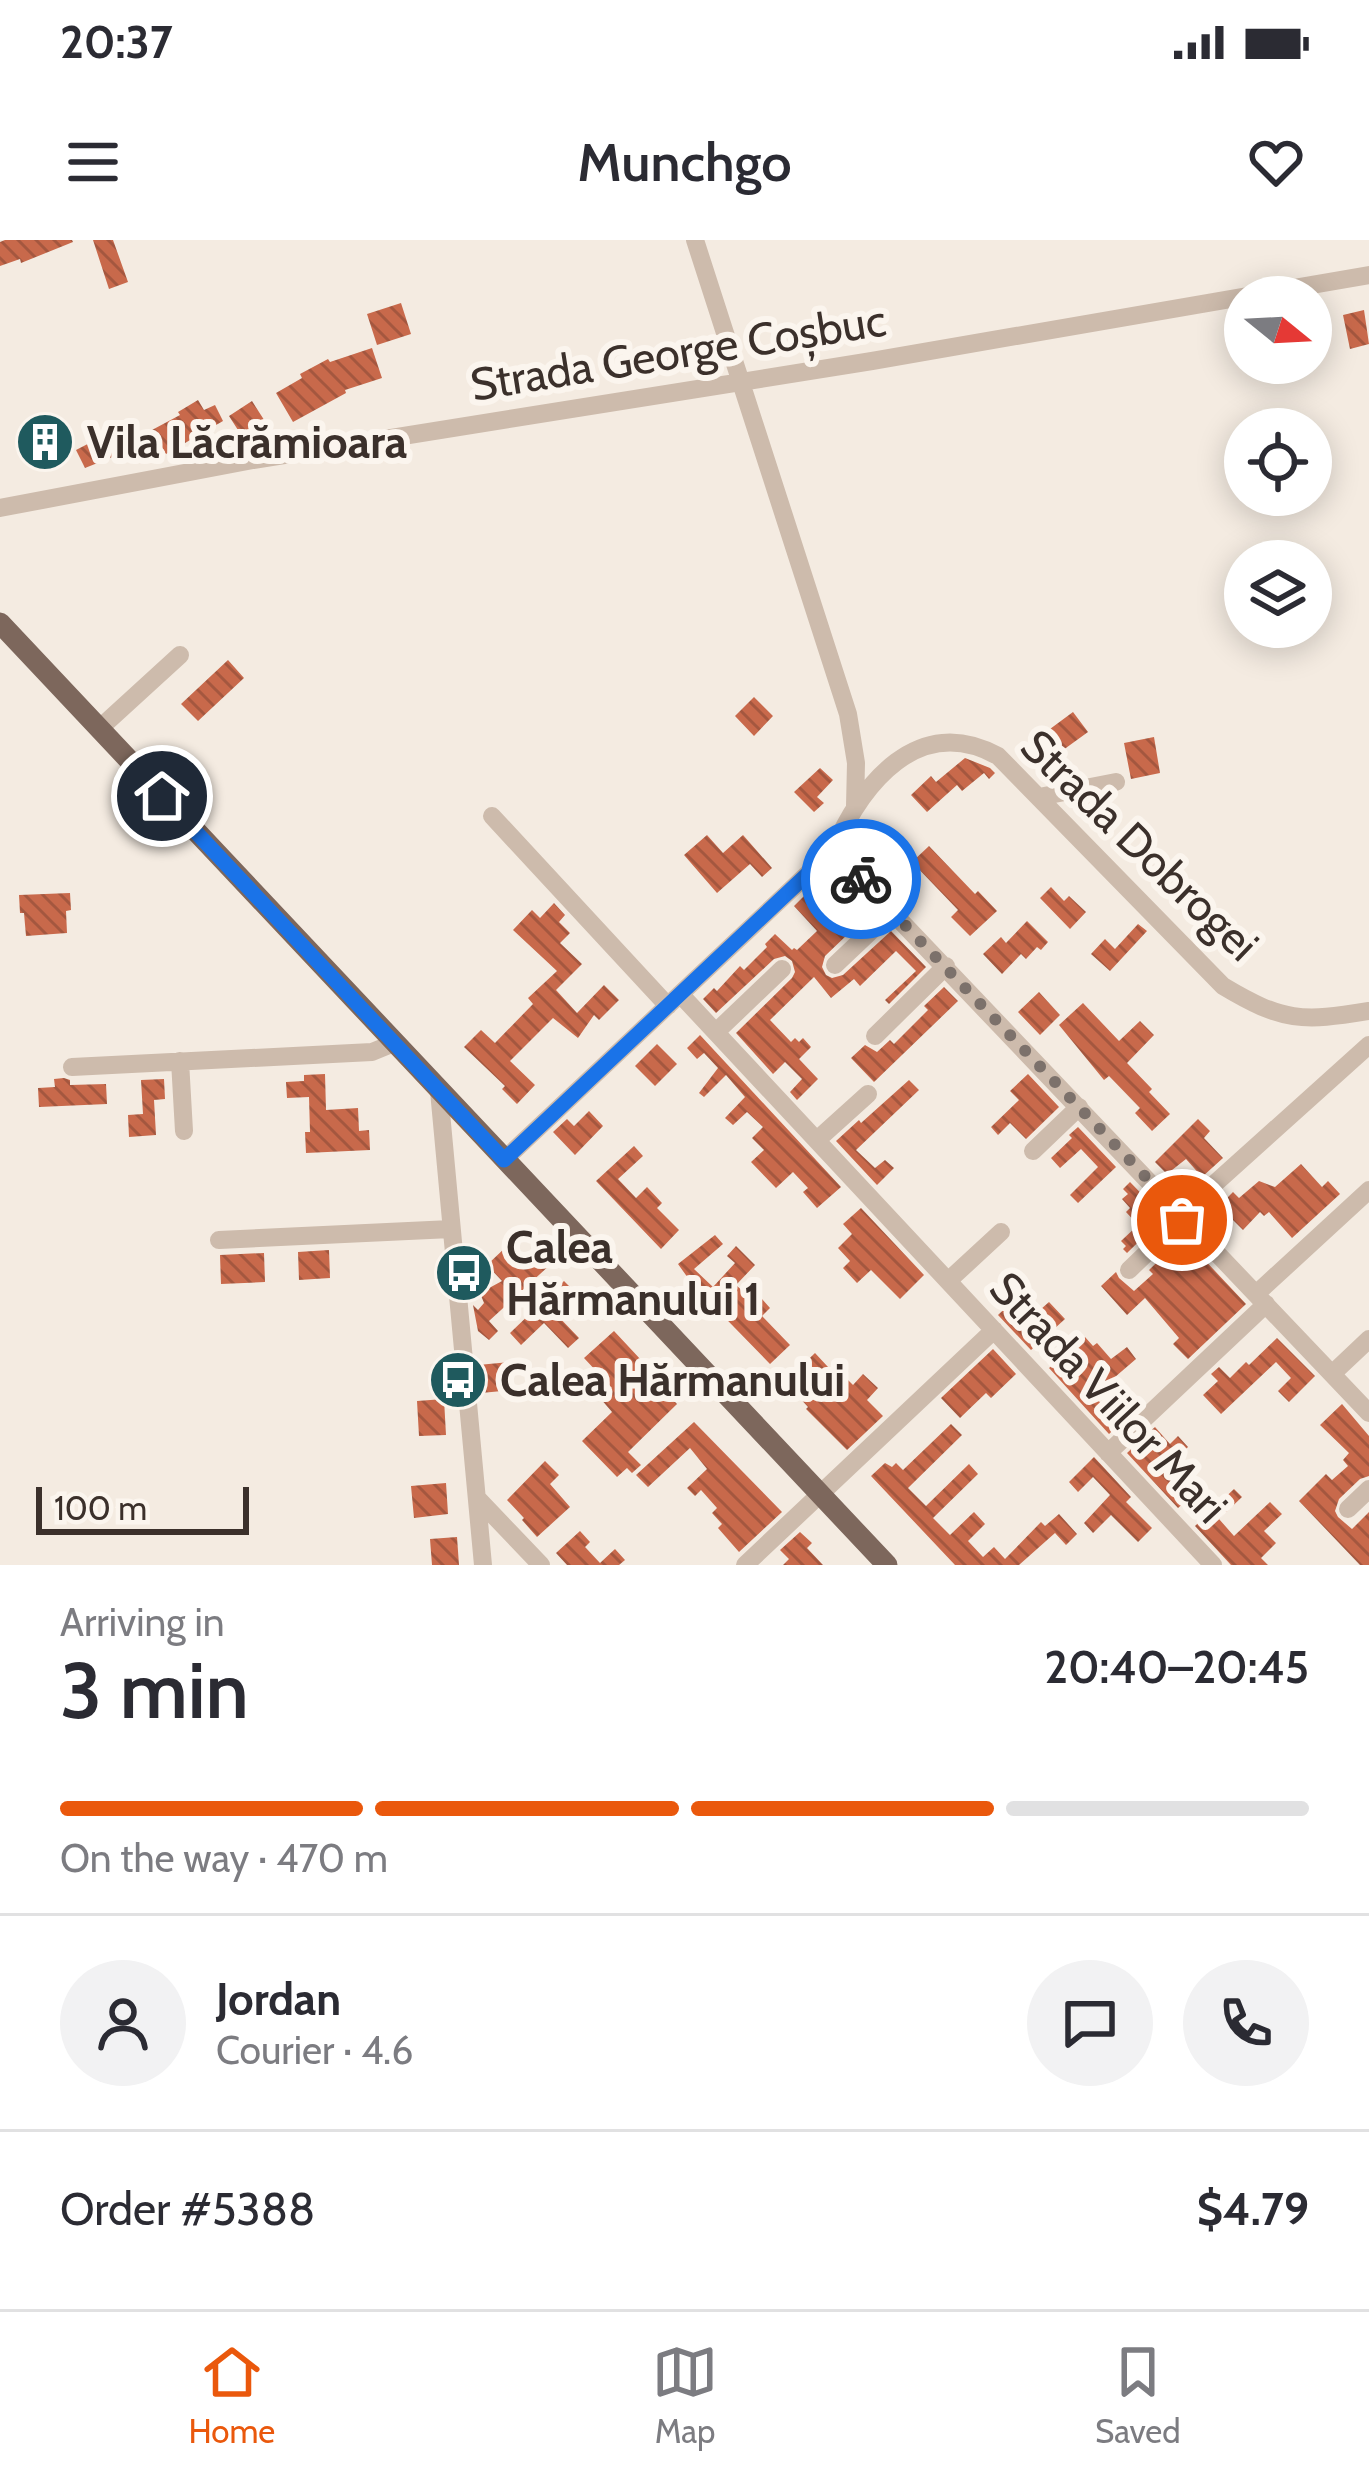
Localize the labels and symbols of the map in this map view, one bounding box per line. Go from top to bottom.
north arrow [1224,276,1332,384]
street label: Strada George Coșbuc [466,292,890,414]
building icon: Vila Lăcrămioara [14,411,76,473]
place label: Vila Lăcrămioara [87,415,407,469]
street label: Strada Dobrogei [1010,718,1270,972]
pin [111,745,213,847]
courier [801,819,921,939]
pin [1131,1169,1233,1271]
place label: Calea Hărmanului 1 [506,1220,761,1326]
bus stop icon: Calea Hărmanului 1 [433,1242,495,1304]
street label: Strada Viilor Mari [979,1261,1239,1533]
bus stop icon: Calea Hărmanului [427,1349,489,1411]
place label: Calea Hărmanului [500,1353,845,1407]
scale bar [36,1481,249,1534]

